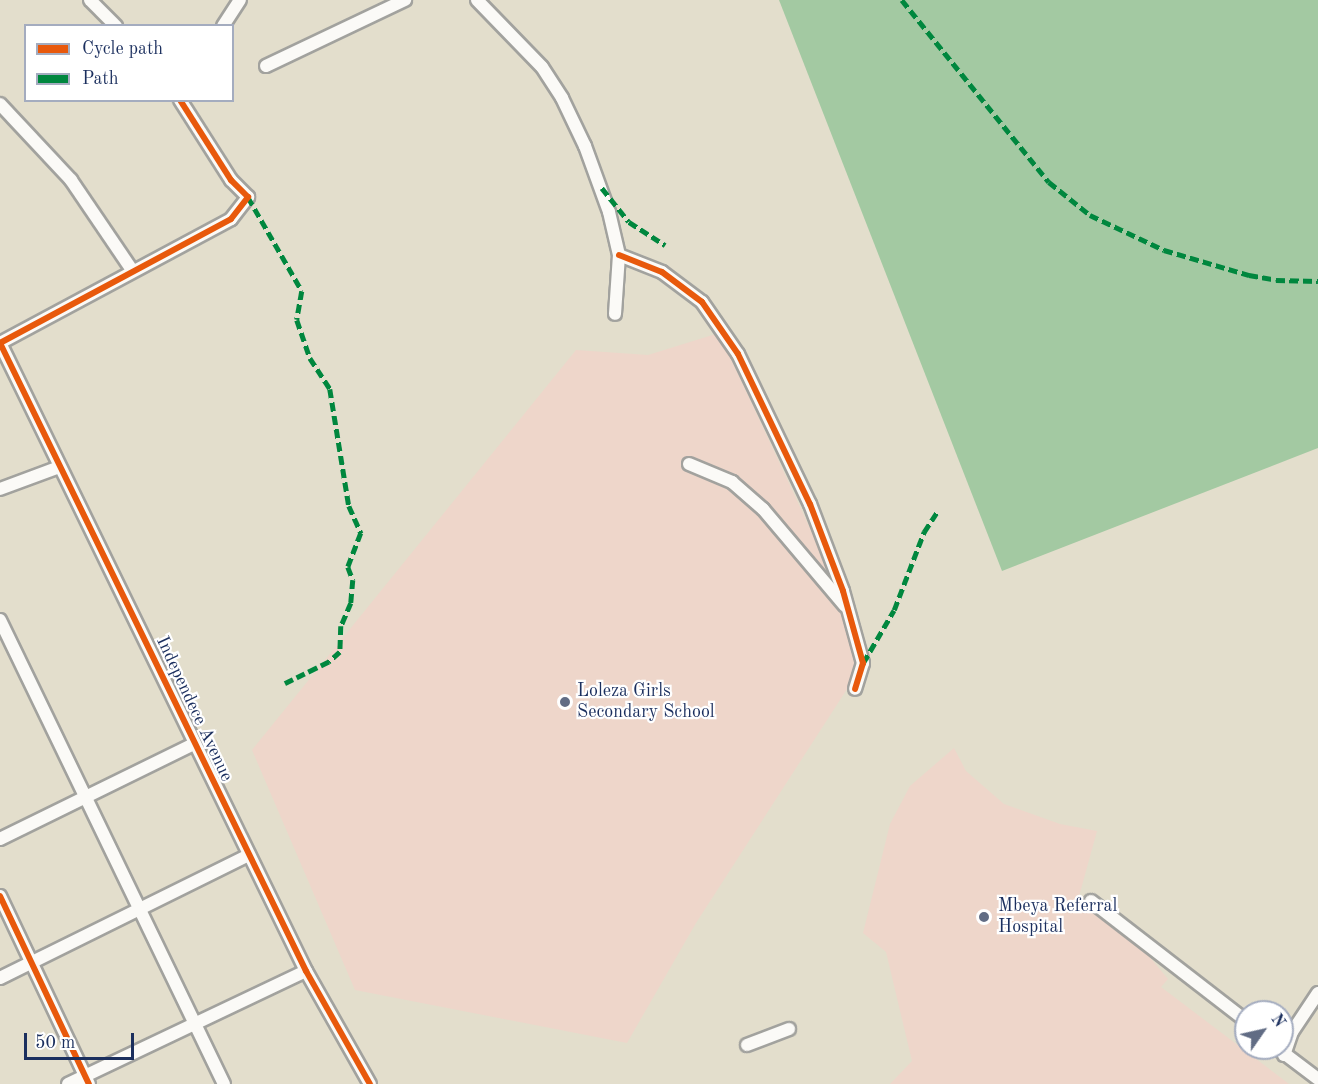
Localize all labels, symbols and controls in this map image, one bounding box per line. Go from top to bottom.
legend [24,24,234,102]
text: Cycle path [82,40,163,58]
text: Path [82,70,118,88]
street label: Independece Avenue [151,633,237,785]
place label: Loleza Girls Secondary School [577,681,715,724]
marker: Loleza Girls Secondary School [558,695,572,709]
place label: Mbeya Referral Hospital [998,896,1117,938]
marker: Mbeya Referral Hospital [975,908,993,926]
north arrow [1234,1000,1294,1060]
text: N [1267,1012,1287,1031]
scale bar [27,1021,136,1059]
text: 50 m [35,1034,75,1052]

